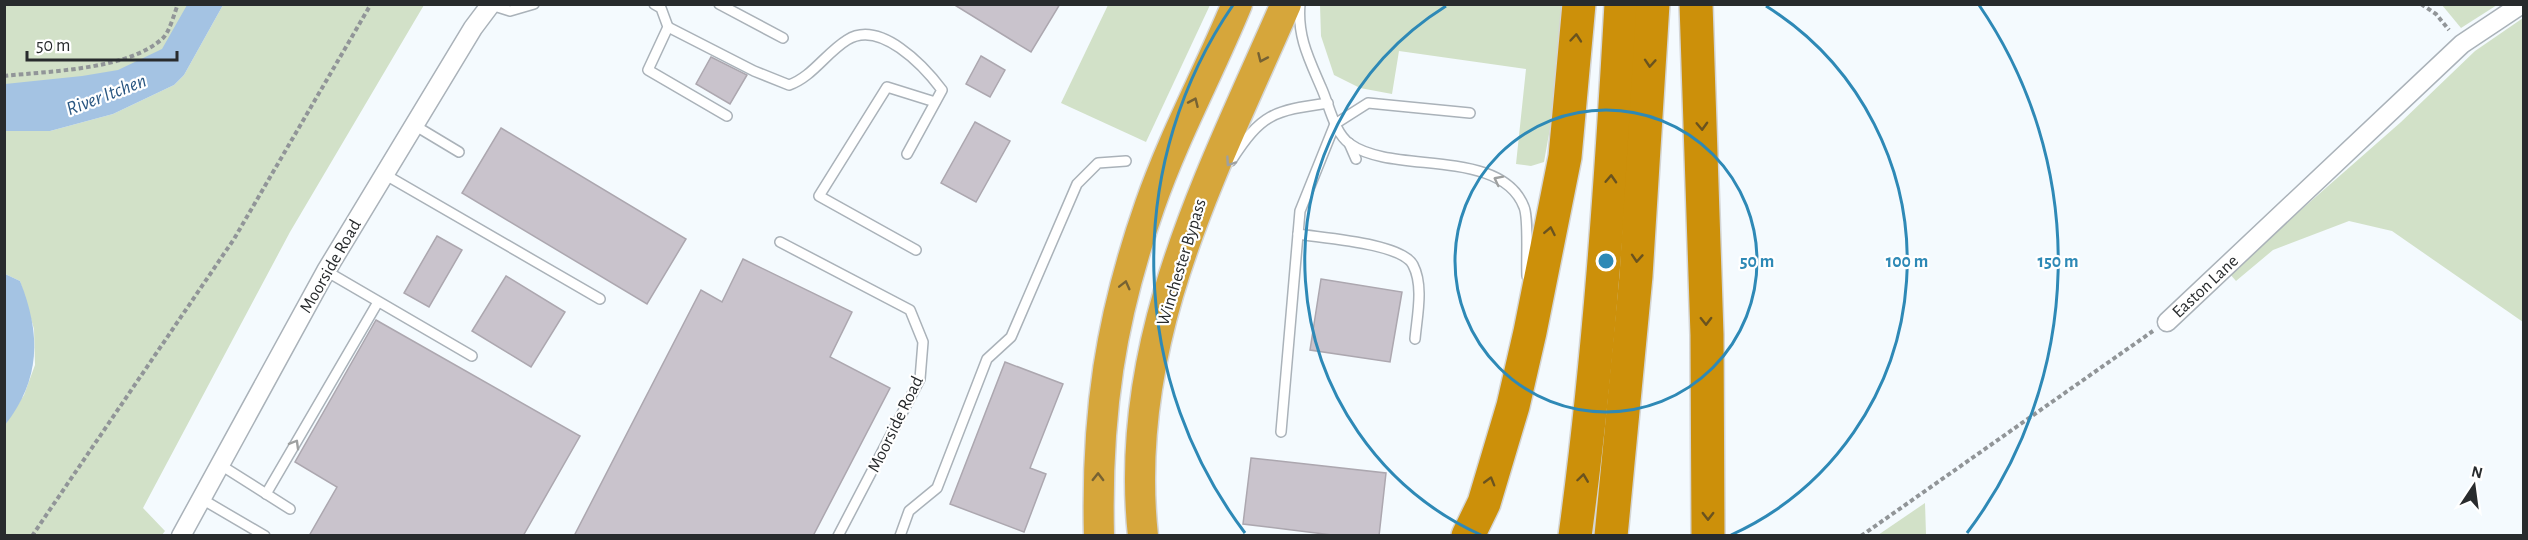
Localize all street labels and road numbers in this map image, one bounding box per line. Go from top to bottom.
street label: Winchester Bypass [1154,197,1210,328]
street label: Moorside Road [297,217,365,316]
street label: Easton Lane [2169,252,2242,322]
street label: Moorside Road [865,374,927,475]

